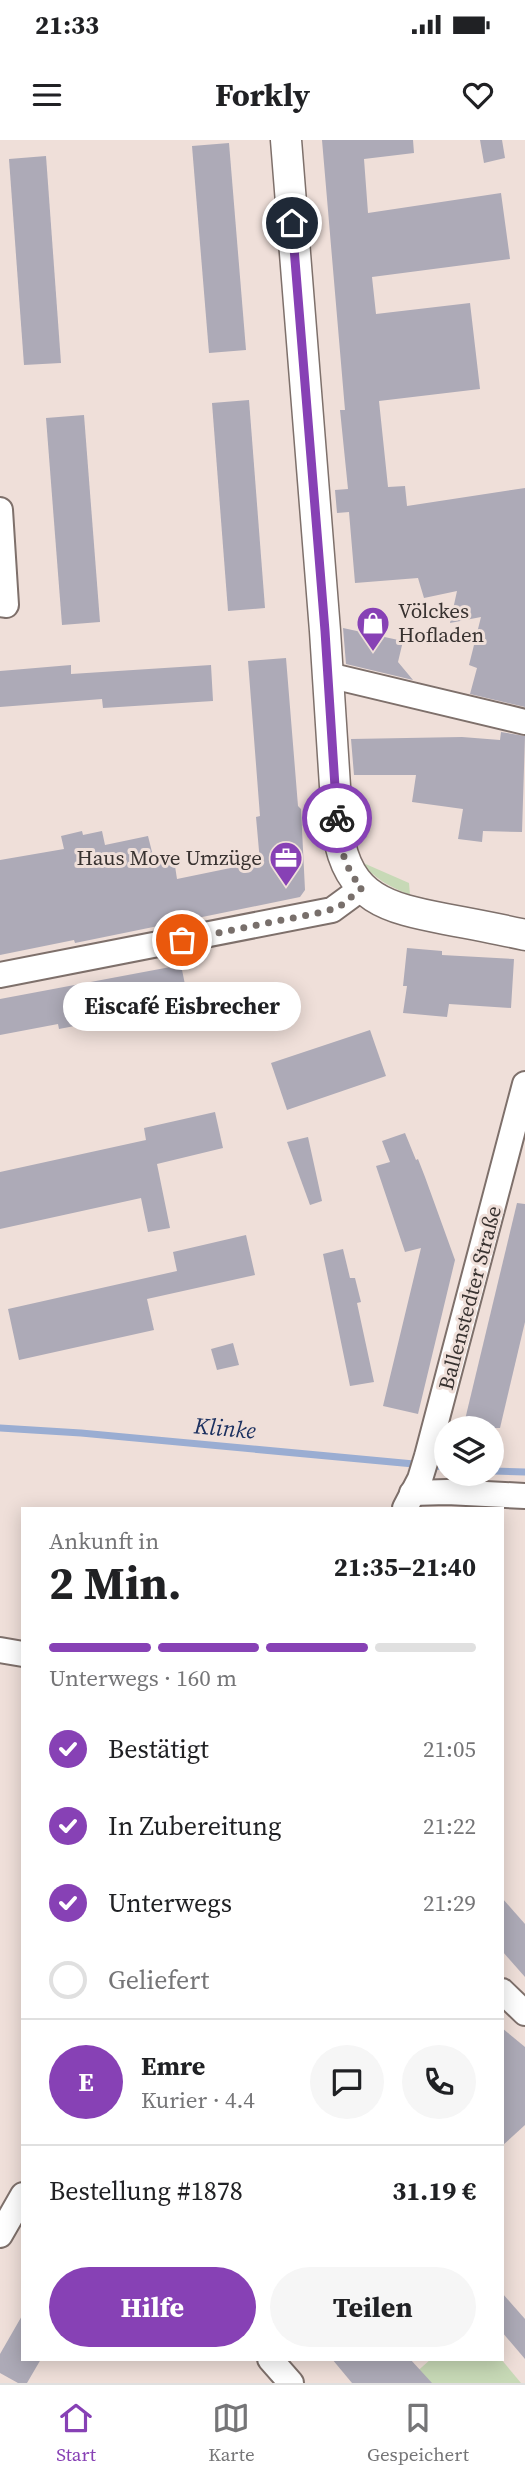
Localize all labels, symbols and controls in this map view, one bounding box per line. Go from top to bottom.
text: 21:33 [35,7,99,43]
text: Forkly [215,73,310,117]
icon: menu [28,76,66,114]
icon: heart [459,76,497,114]
pin [262,193,322,253]
icon: home [273,204,311,242]
place label: Völckes Hofladen [398,596,485,649]
shop icon: Völckes Hofladen [354,604,392,653]
courier [302,783,372,853]
icon: bike [318,799,356,837]
office icon: Haus Move Umzüge [267,839,305,888]
place label: Haus Move Umzüge [77,843,262,872]
pin [152,910,212,970]
icon: bag [163,921,201,959]
callout: Eiscafé Eisbrecher [63,982,301,1031]
text: Eiscafé Eisbrecher [84,990,280,1022]
street label: Ballenstedter Straße [431,1203,508,1393]
water label: Klinke [192,1409,258,1447]
map controls [434,1416,504,1486]
button: layers [434,1416,504,1486]
text: Ankunft in [49,1525,159,1557]
text: 21:35–21:40 [334,1549,476,1585]
text: 2 Min. [49,1551,182,1614]
text: Unterwegs · 160 m [49,1662,237,1694]
icon: check [49,1730,87,1768]
text: Bestätigt [108,1731,209,1767]
text: 21:05 [423,1733,476,1765]
icon: check [49,1807,87,1845]
text: In Zubereitung [108,1808,282,1844]
text: 21:22 [423,1810,476,1842]
icon: check [49,1884,87,1922]
text: Unterwegs [108,1885,232,1921]
text: 21:29 [423,1887,476,1919]
text: Geliefert [108,1962,209,1998]
button: chat [310,2045,384,2119]
button: phone [402,2045,476,2119]
text: Emre [141,2048,205,2084]
text: E [78,2064,94,2100]
text: Kurier · 4.4 [141,2084,255,2116]
text: Bestellung #1878 [49,2173,243,2209]
text: 31.19 € [392,2173,476,2209]
button: Hilfe [49,2267,256,2347]
button: Teilen [270,2267,476,2347]
tab: Start [56,2399,96,2467]
tab: Karte [208,2399,255,2467]
tab: Gespeichert [367,2399,469,2467]

